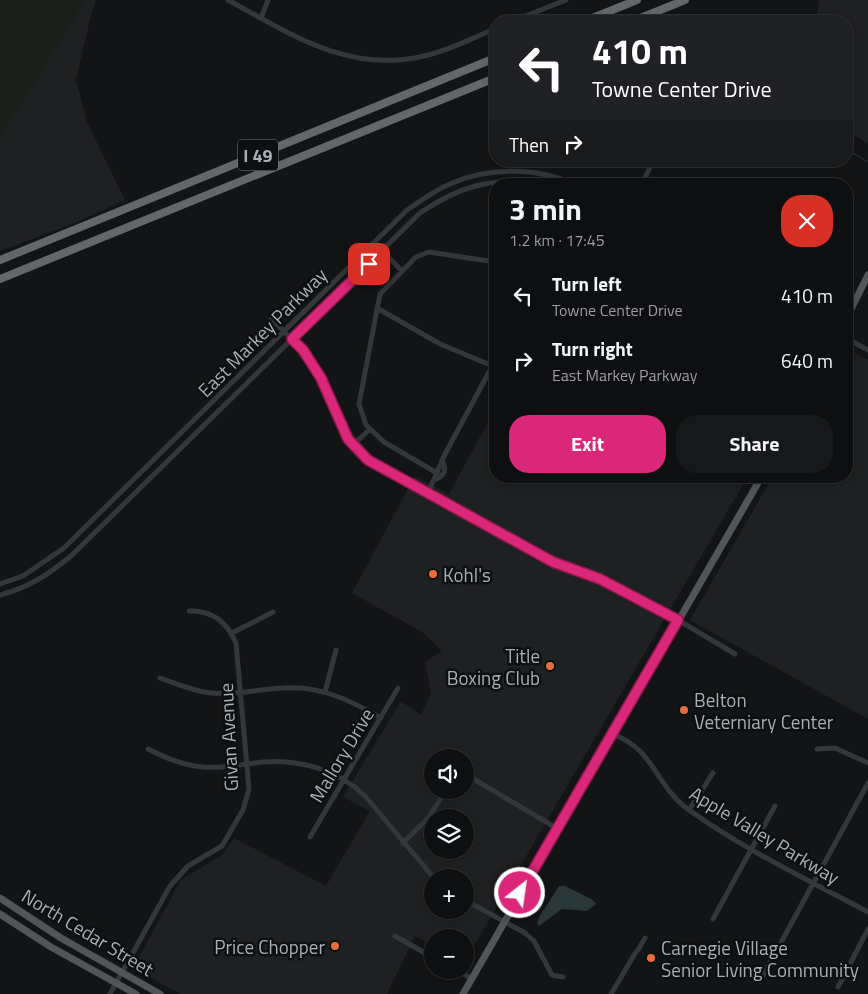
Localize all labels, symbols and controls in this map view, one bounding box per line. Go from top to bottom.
text: 410 m [592,24,688,78]
icon: left [509,35,574,100]
text: Towne Center Drive [592,72,772,106]
text: Then [509,130,549,159]
icon: right [559,130,587,158]
road number: I 49 [238,140,278,170]
text: 3 min [509,186,582,232]
button: close [781,195,833,247]
text: 1.2 km · 17:45 [509,228,605,252]
pin [348,243,390,285]
icon: arrive [355,250,383,278]
street label: East Markey Parkway [191,261,333,403]
text: Turn left [552,269,622,298]
text: 410 m [781,281,833,310]
icon: left [509,282,537,310]
text: Towne Center Drive [552,298,683,322]
text: Turn right [552,334,633,363]
text: 640 m [781,346,833,375]
icon: right [509,347,537,375]
text: East Markey Parkway [552,363,697,387]
button: Exit [509,415,666,473]
button: Share [676,415,833,473]
place label: Kohl's [443,560,491,589]
marker: Kohl's [427,568,439,580]
place label: Title Boxing Club [447,641,540,692]
marker: Title Boxing Club [544,660,556,672]
street label: Givan Avenue [211,682,245,792]
place label: Belton Veterniary Center [694,685,834,736]
street label: Mallory Drive [301,702,381,808]
marker: Belton Veterniary Center [678,704,690,716]
map controls [424,749,474,979]
button: sound [424,749,474,799]
street label: Apple Valley Parkway [684,779,846,891]
button: layers [424,809,474,859]
position arrow [493,866,545,918]
button: + [424,869,474,919]
street label: North Cedar Street [16,881,160,983]
button: − [424,929,474,979]
place label: Price Chopper [214,932,325,961]
place label: Carnegie Village Senior Living Community [661,933,859,984]
marker: Price Chopper [329,940,341,952]
marker: Carnegie Village Senior Living Community [645,952,657,964]

